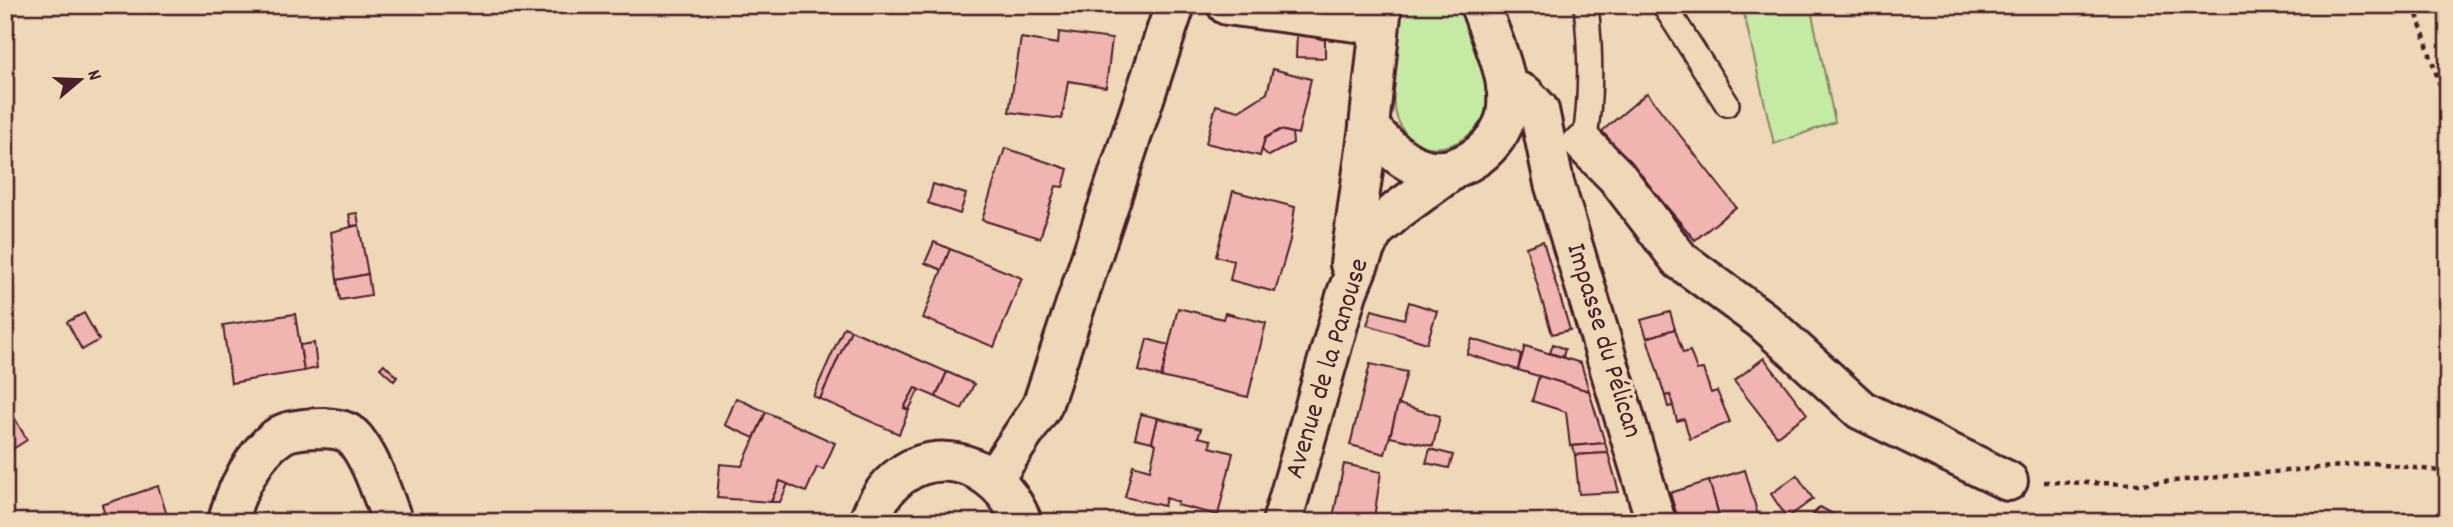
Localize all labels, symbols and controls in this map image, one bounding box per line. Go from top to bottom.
north arrow [46,46,116,116]
text: N [78,67,107,84]
street label: Impasse du Pélican [1553,239,1651,443]
street label: Avenue de la Panouse [1276,254,1382,484]

